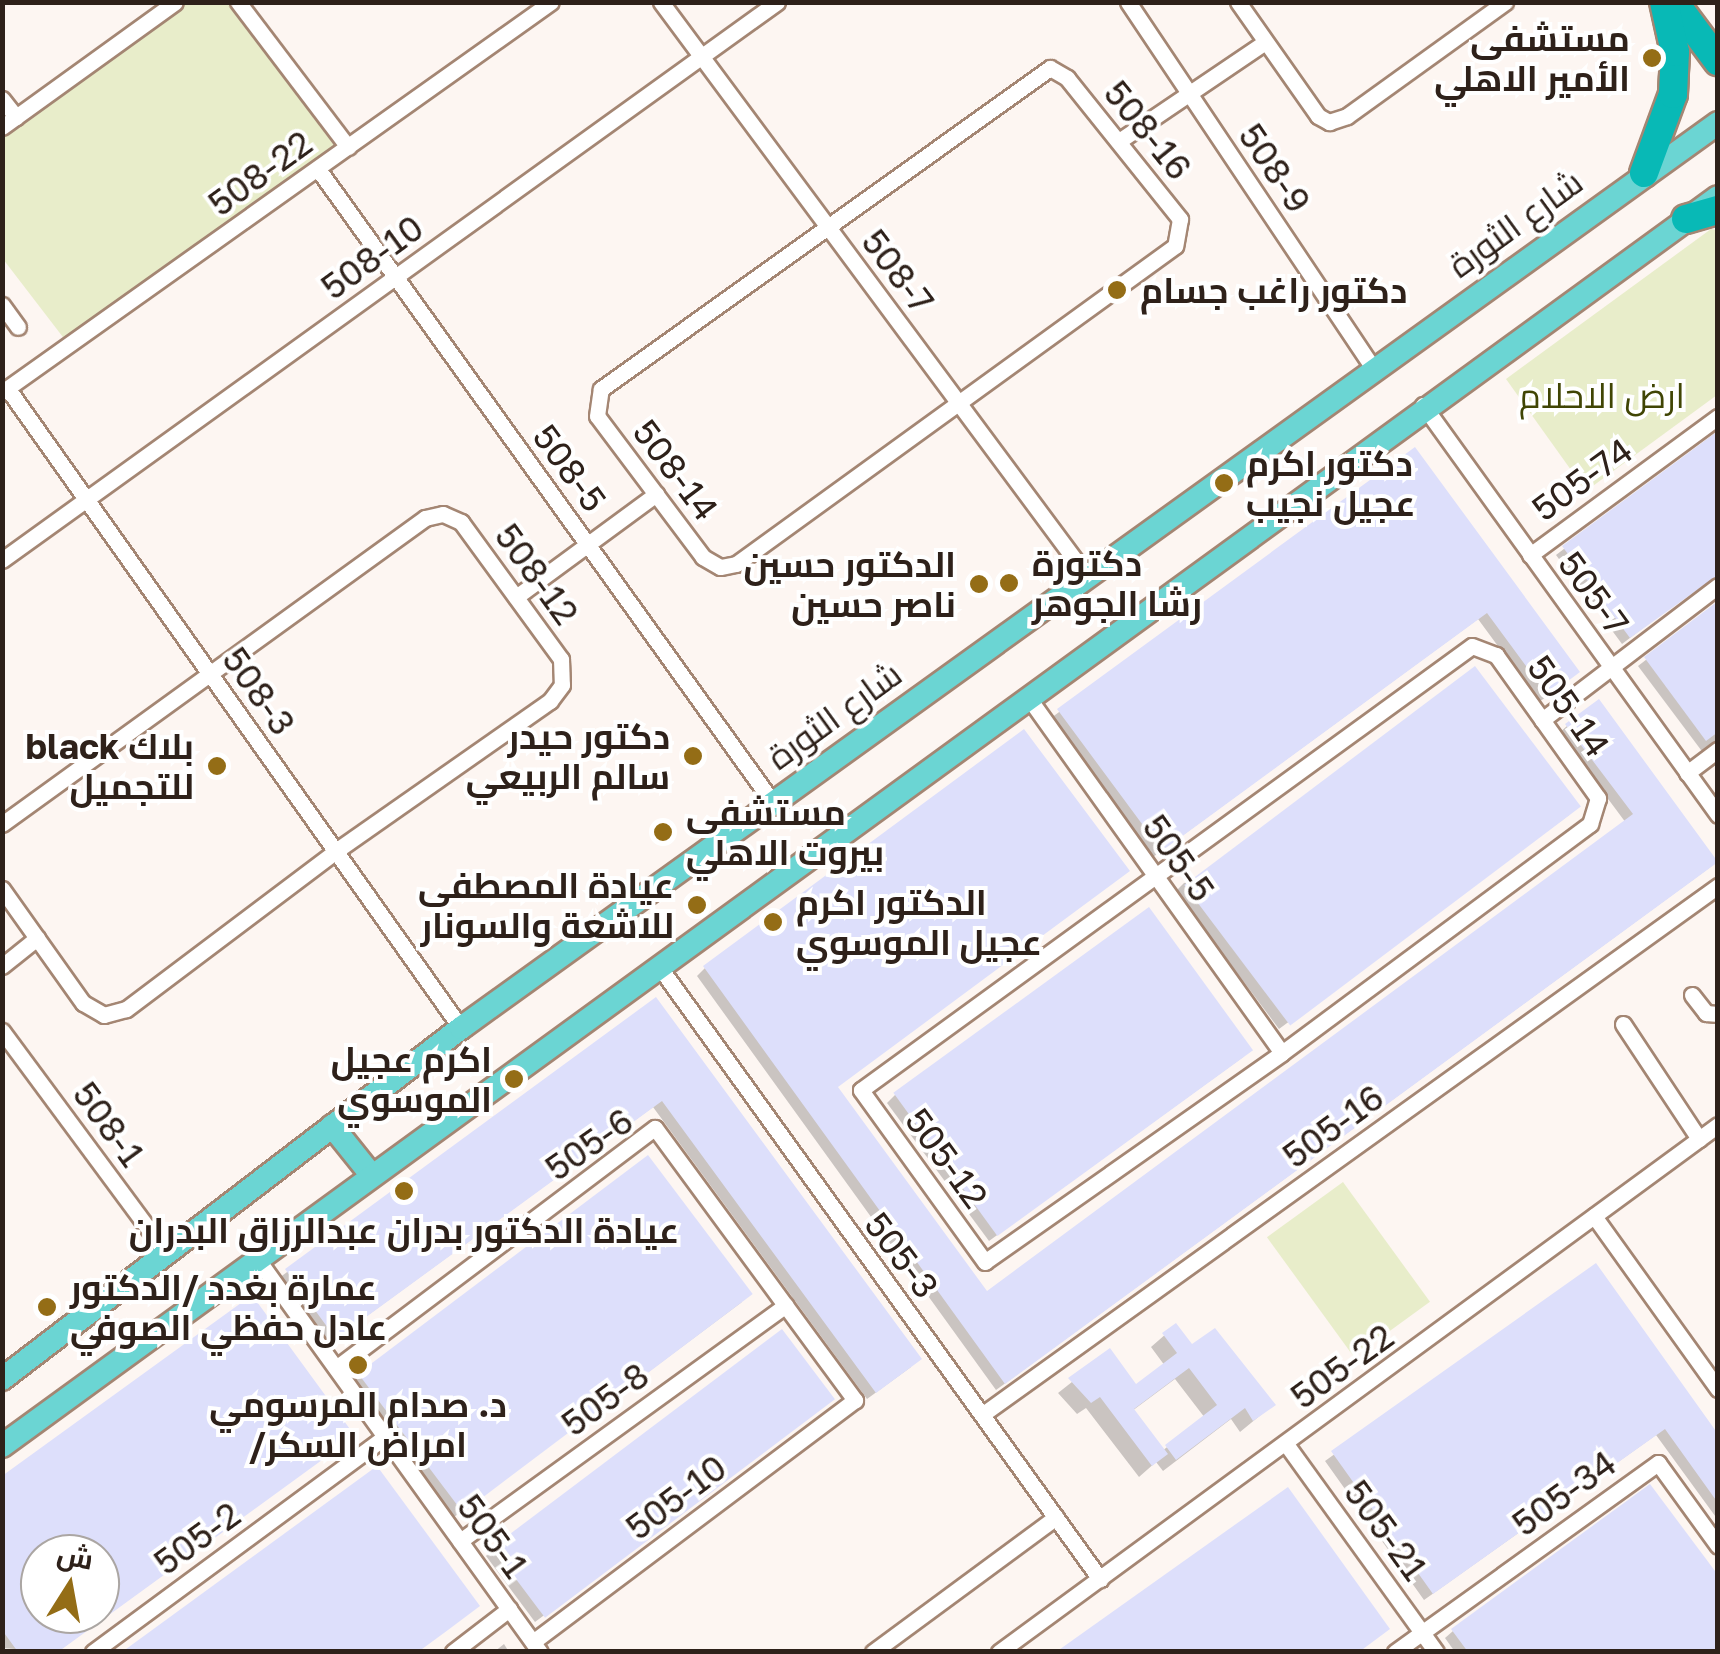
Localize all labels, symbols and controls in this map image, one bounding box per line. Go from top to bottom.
place label: مستشفى الأمير الاهلي [1434,17,1630,99]
marker: مستشفى الأمير الاهلي [1639,45,1665,71]
street label: 508-16 [1096,72,1200,188]
street label: 508-9 [1230,116,1320,220]
street label: 508-22 [200,122,320,224]
street label: شارع الثورة [1440,160,1590,286]
street label: 508-10 [313,206,431,308]
street label: 508-7 [853,221,943,321]
place label: دكتور راغب جسام [1140,269,1407,311]
marker: دكتور راغب جسام [1104,277,1130,303]
park label: ارض الاحلام [1519,374,1685,416]
street label: 508-14 [625,411,727,529]
street label: 508-5 [525,416,615,520]
street label: 505-74 [1524,429,1640,529]
place label: دكتور اكرم عجيل نجيب [1246,442,1415,524]
marker: دكتور اكرم عجيل نجيب [1211,470,1237,496]
street label: 508-12 [487,516,587,632]
place label: دكتورة رشا الجوهر [1032,542,1202,624]
place label: الدكتور حسين ناصر حسين [743,543,956,625]
street label: 505-7 [1550,543,1638,643]
marker: دكتورة رشا الجوهر [996,570,1022,596]
marker: الدكتور حسين ناصر حسين [966,571,992,597]
street label: 508-3 [214,639,304,743]
street label: 505-14 [1519,647,1619,765]
street label: شارع الثورة [759,652,909,778]
place label: دكتور حيدر سالم الربيعي [466,715,670,797]
place label: black بلاك للتجميل [25,725,194,807]
marker: دكتور حيدر سالم الربيعي [680,743,706,769]
marker: black بلاك للتجميل [204,753,230,779]
place label: مستشفى بيروت الاهلي [686,791,884,873]
street label: 505-5 [1134,807,1224,909]
marker: مستشفى بيروت الاهلي [650,819,676,845]
place label: عيادة المصطفى للاشعة والسونار [418,864,674,946]
place label: الدكتور اكرم عجيل الموسوي [796,881,1042,963]
marker: عيادة المصطفى للاشعة والسونار [684,892,710,918]
marker: الدكتور اكرم عجيل الموسوي [760,909,786,935]
place label: اكرم عجيل الموسوي [331,1038,492,1120]
marker: اكرم عجيل الموسوي [501,1066,527,1092]
street label: 508-1 [64,1074,154,1174]
street label: 505-16 [1275,1076,1391,1176]
street label: 505-6 [537,1099,641,1189]
street label: 505-12 [897,1100,997,1216]
marker: عيادة الدكتور بدران عبدالرزاق البدران [391,1178,417,1204]
street label: 505-3 [856,1204,948,1306]
place label: عيادة الدكتور بدران عبدالرزاق البدران [129,1209,679,1251]
place label: عمارة بغدد /الدكتور عادل حفظي الصوفي [70,1266,387,1348]
marker: عمارة بغدد /الدكتور عادل حفظي الصوفي [34,1294,60,1320]
street label: 505-22 [1283,1315,1401,1417]
marker: د. صدام المرسومي /امراض السكر [345,1352,371,1378]
street label: 505-8 [553,1354,657,1444]
place label: د. صدام المرسومي /امراض السكر [209,1383,507,1465]
street label: 505-34 [1504,1442,1624,1544]
street label: 505-10 [618,1446,734,1548]
street label: 505-21 [1336,1472,1436,1588]
street label: 505-1 [449,1486,537,1586]
street label: 505-2 [146,1493,248,1583]
north arrow [20,1534,120,1634]
text: ش [55,1536,96,1576]

